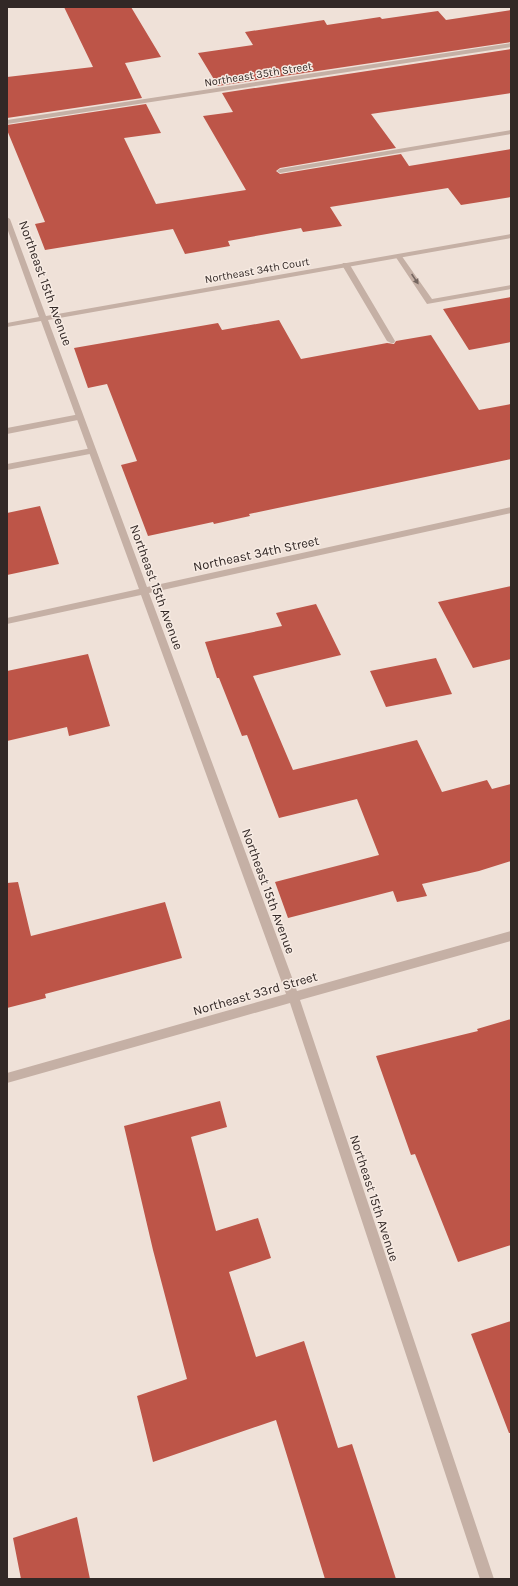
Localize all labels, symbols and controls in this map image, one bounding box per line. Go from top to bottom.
street label: Northeast 35th Street [203,60,313,89]
street label: Northeast 15th Avenue [16,218,75,348]
street label: Northeast 34th Court [204,255,310,286]
one-way arrow [411,274,419,284]
street label: Northeast 15th Avenue [127,522,186,652]
street label: Northeast 34th Street [192,533,321,574]
street label: Northeast 15th Avenue [239,826,298,956]
street label: Northeast 33rd Street [191,969,319,1018]
street label: Northeast 15th Avenue [347,1133,402,1264]

